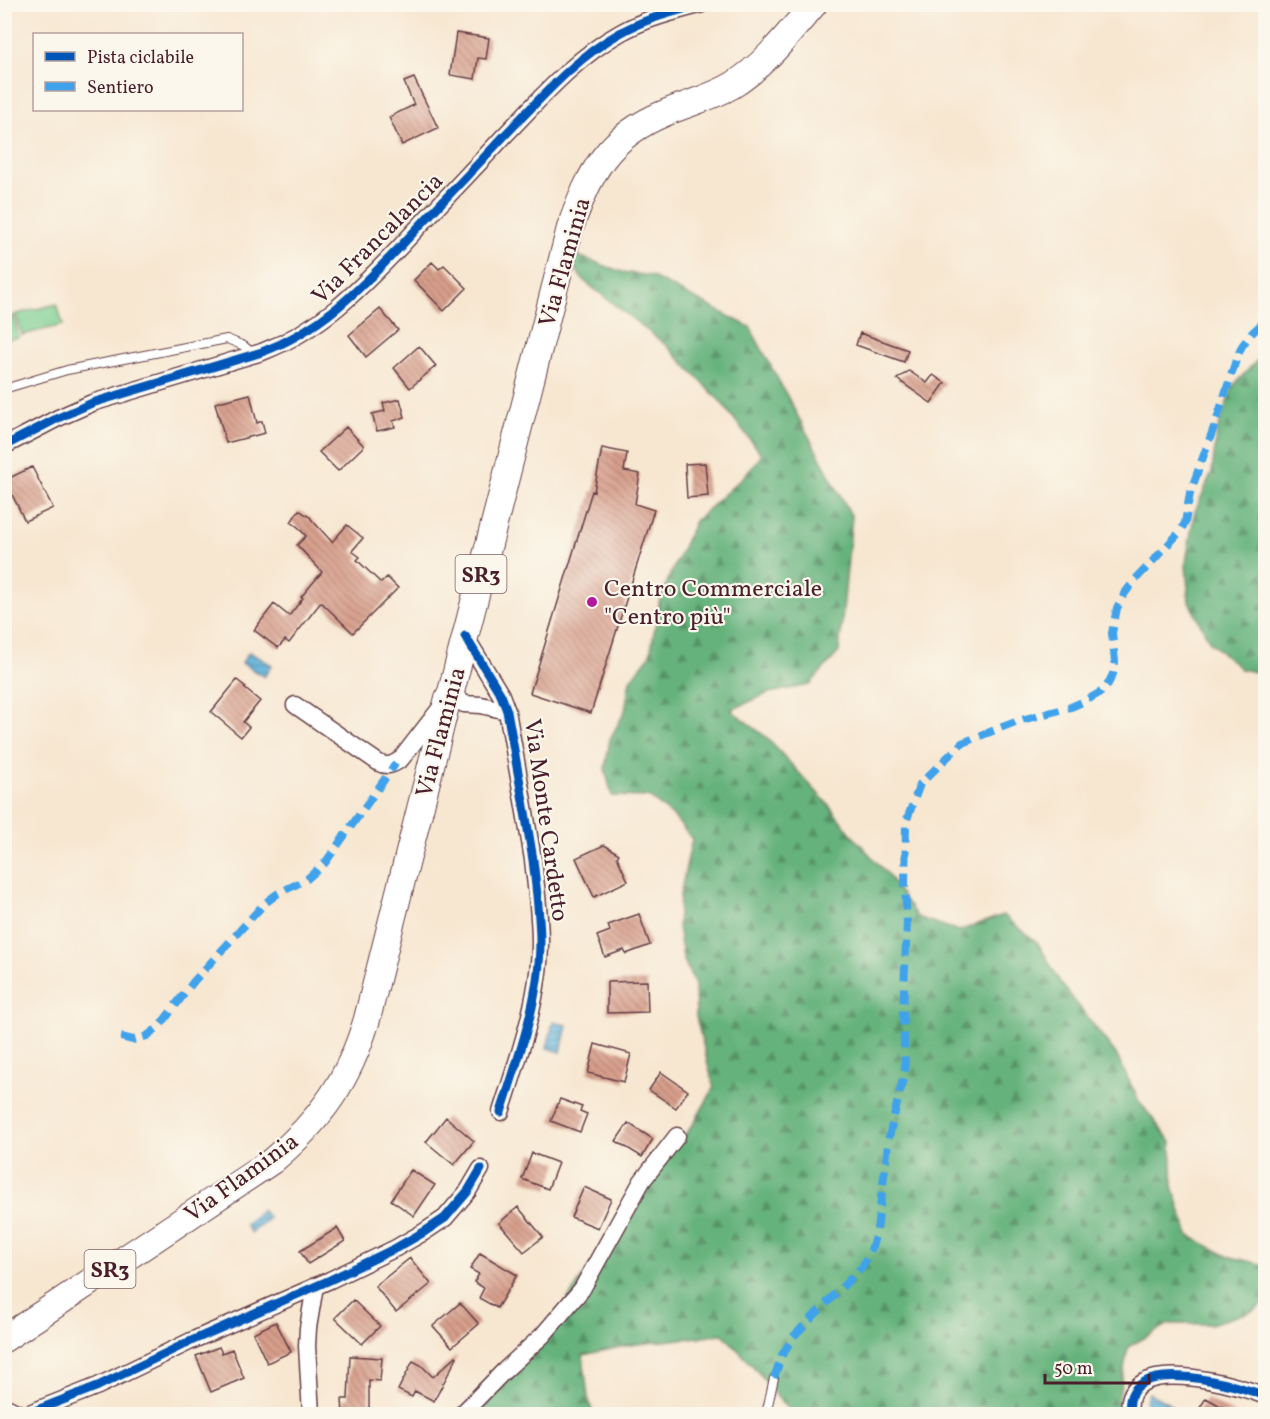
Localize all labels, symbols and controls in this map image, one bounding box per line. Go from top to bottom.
legend [33,33,243,111]
text: Pista ciclabile [87,46,194,71]
text: Sentiero [87,76,154,101]
street label: Via Francalancia [305,166,452,313]
street label: Via Flaminia [531,194,601,332]
road number: SR3 [456,555,506,593]
place label: Centro Commerciale "Centro più" [604,573,822,635]
marker: Centro Commerciale "Centro più" [585,595,599,609]
street label: Via Flaminia [408,663,476,802]
street label: Via Monte Cardetto [514,717,576,924]
street label: Via Flaminia [178,1126,306,1232]
road number: SR3 [84,1250,136,1288]
scale bar [1045,1347,1148,1385]
text: 50 m [1054,1357,1093,1382]

